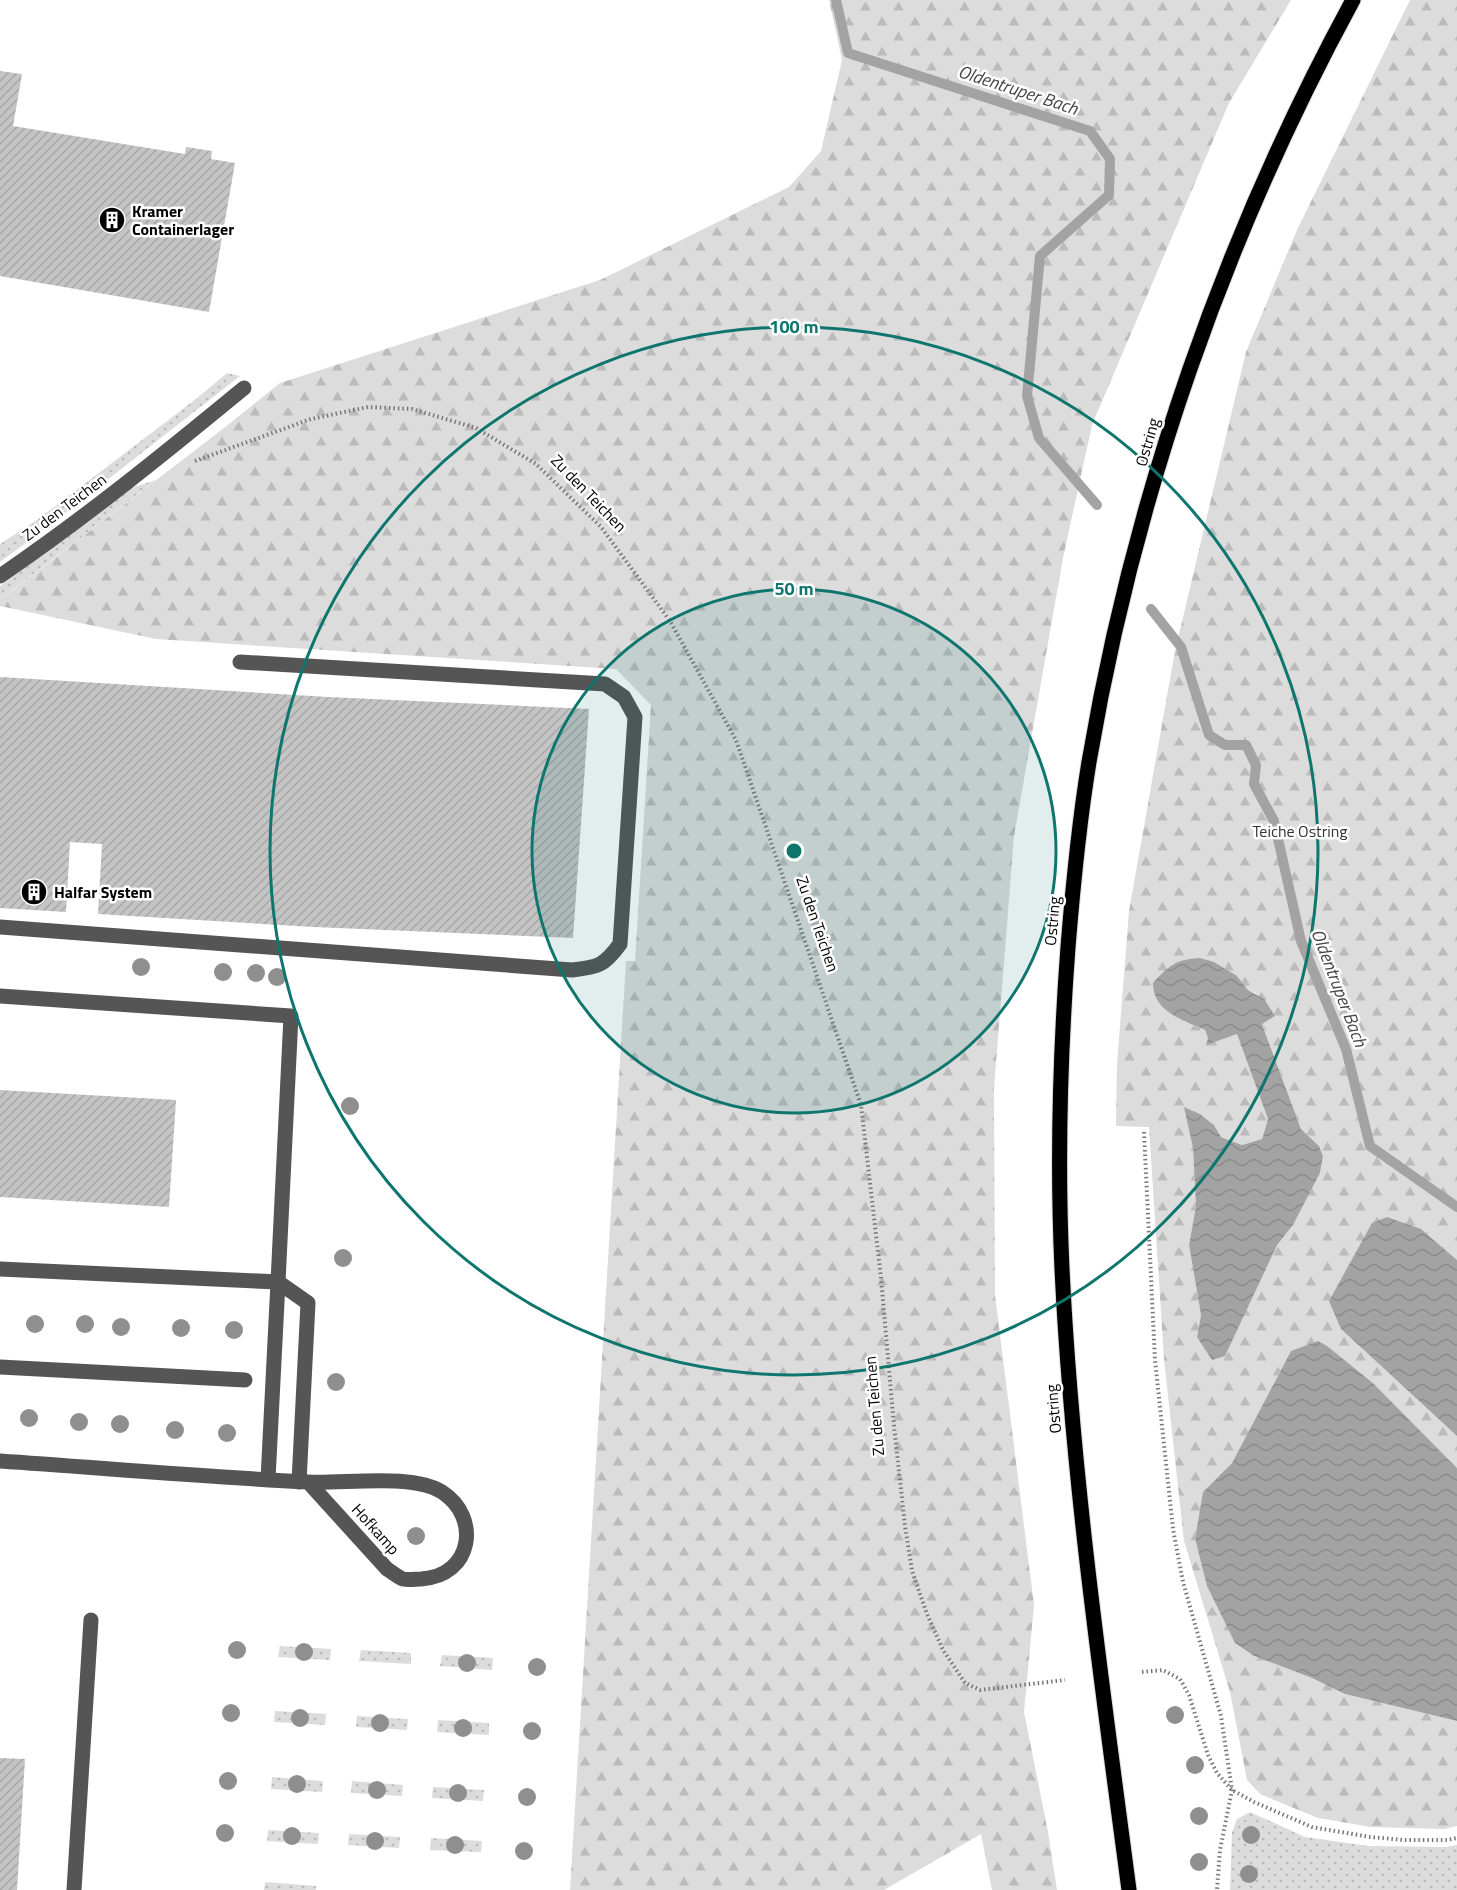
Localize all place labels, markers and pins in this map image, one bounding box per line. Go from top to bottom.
place label: Kramer Containerlager [132,199,234,241]
building icon: Kramer Containerlager [97,205,127,235]
centre of rings [784,841,804,861]
building icon: Halfar System [19,877,49,907]
place label: Halfar System [54,880,152,904]

